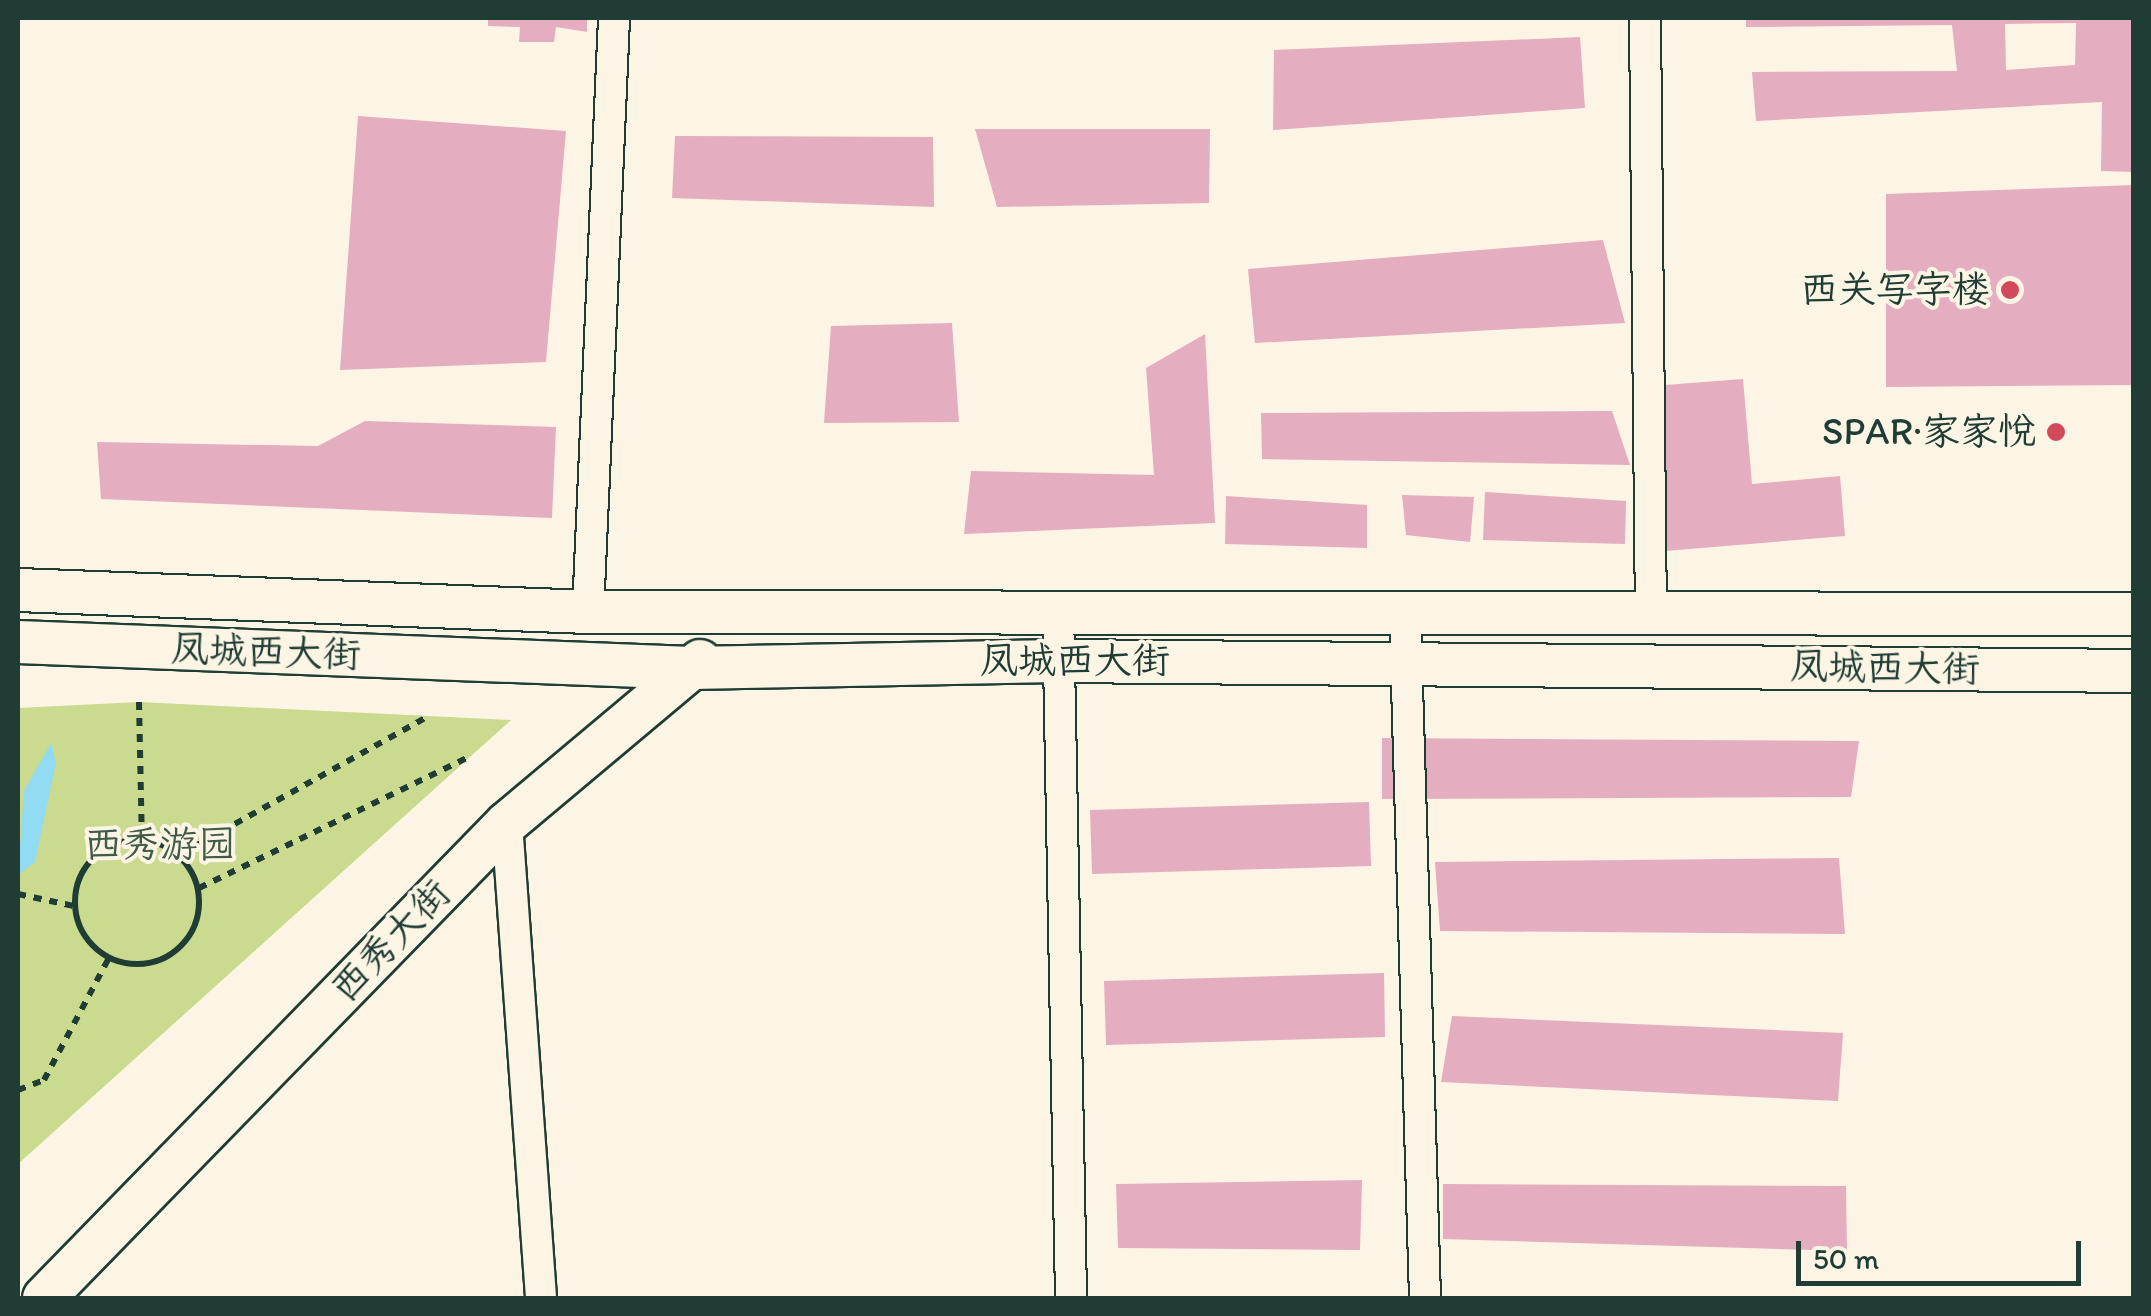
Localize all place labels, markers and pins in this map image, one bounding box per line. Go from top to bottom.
place label: 西关写字楼 [1800,267,1990,313]
marker: 西关写字楼 [1999,279,2021,301]
place label: SPAR·家家悦 [1822,409,2036,455]
marker: SPAR·家家悦 [2045,421,2067,443]

